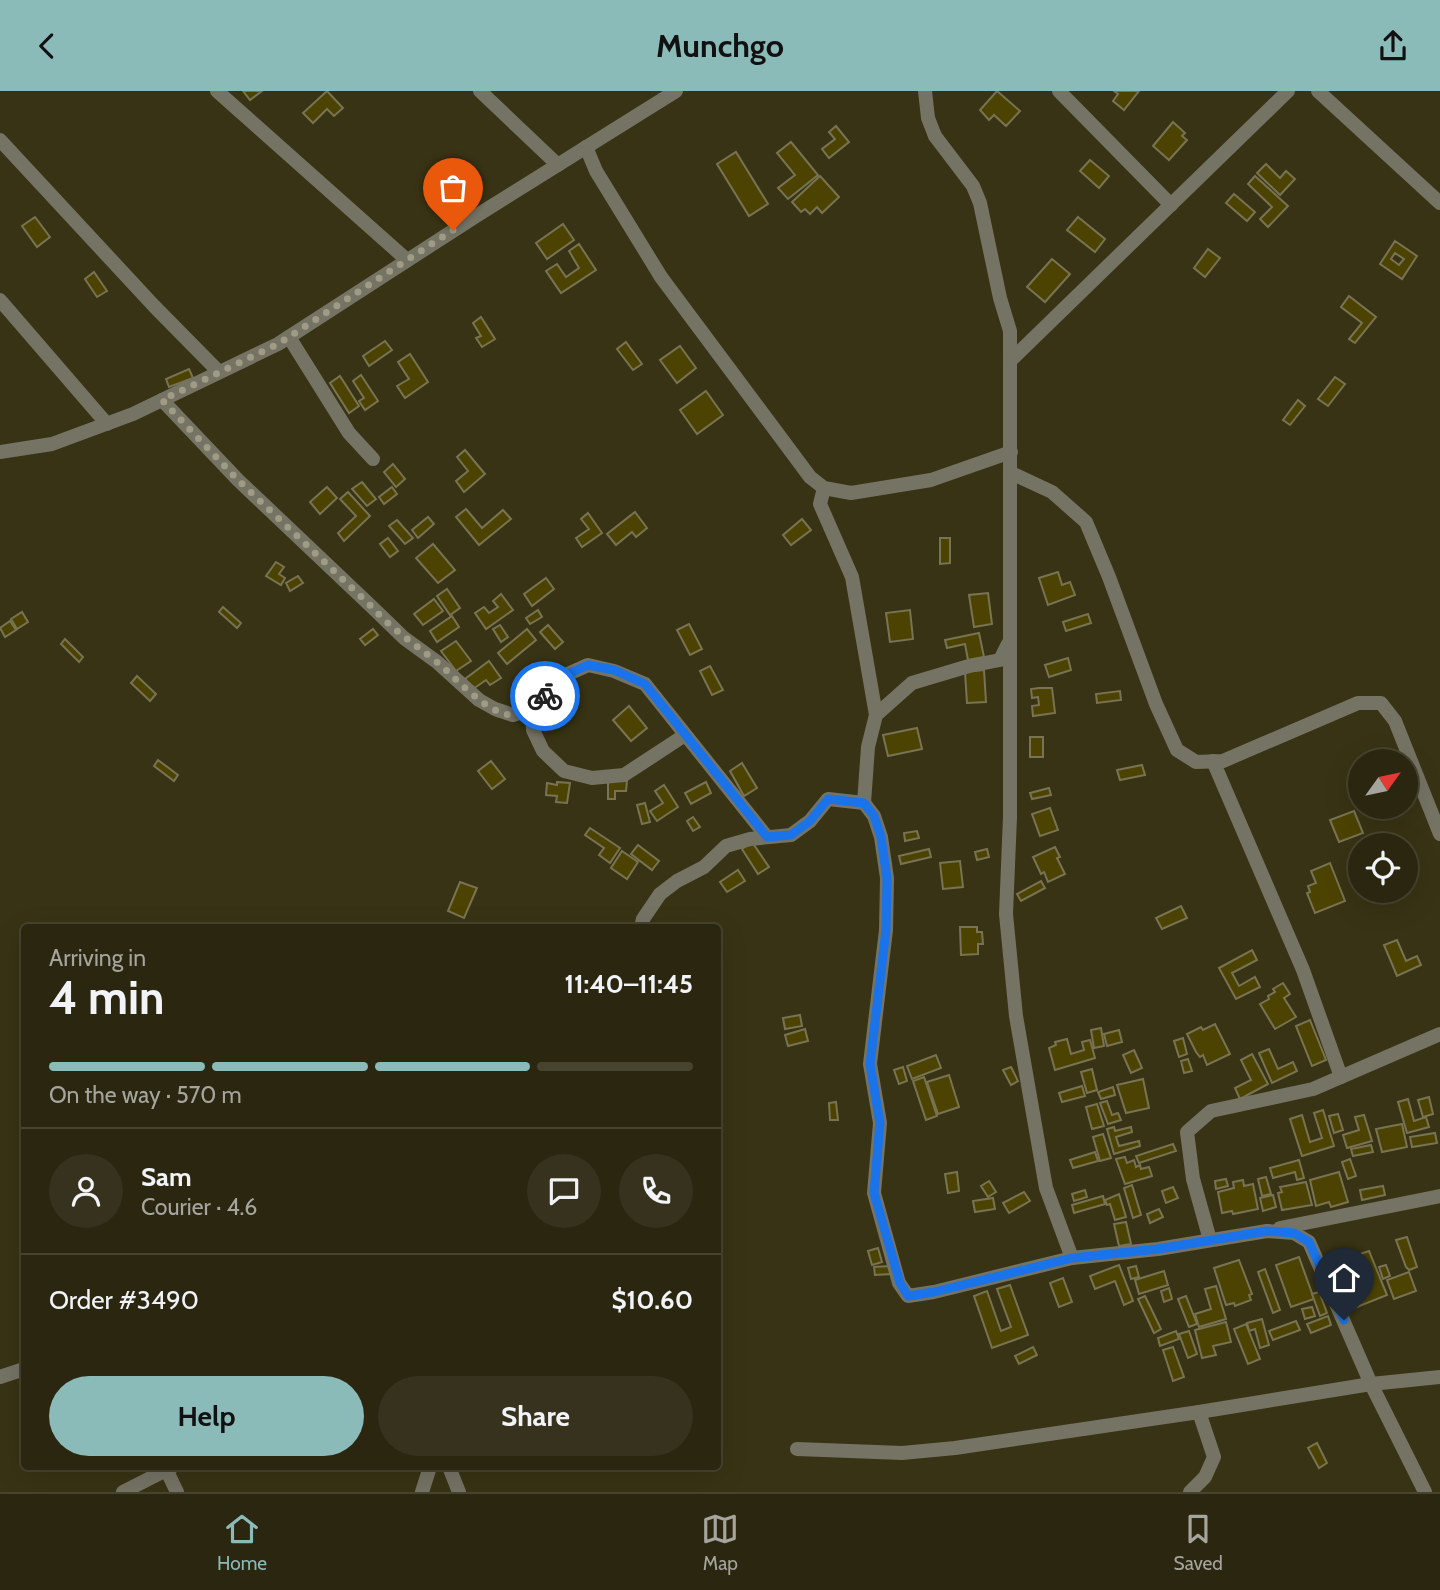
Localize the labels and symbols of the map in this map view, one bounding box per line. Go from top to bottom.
pin [423,158,483,230]
courier [510,661,580,731]
north arrow [1348,749,1418,819]
pin [1314,1248,1374,1320]

